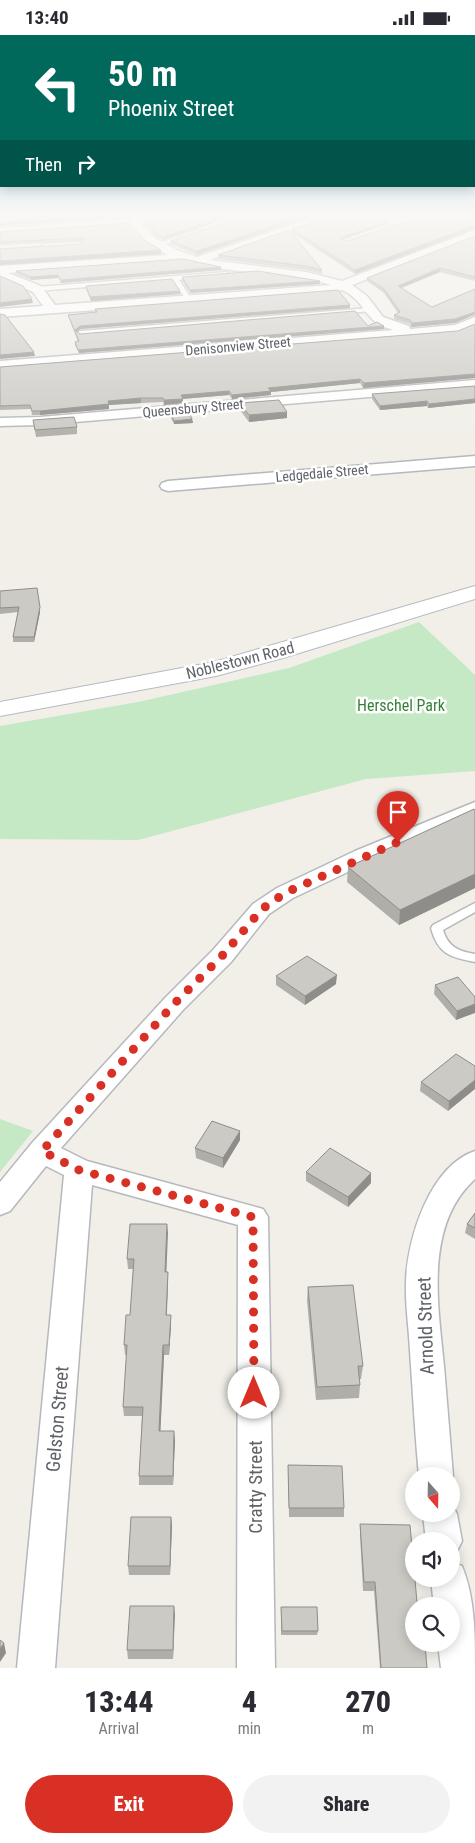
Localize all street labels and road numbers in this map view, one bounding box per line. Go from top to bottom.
street label: Denisonview Street [185,333,291,359]
street label: Queensbury Street [142,396,244,420]
street label: Ledgedale Street [275,461,369,485]
street label: Noblestown Road [184,638,296,683]
street label: Arnold Street [412,1277,439,1375]
street label: Gelston Street [41,1365,74,1473]
street label: Cratty Street [244,1440,267,1534]

